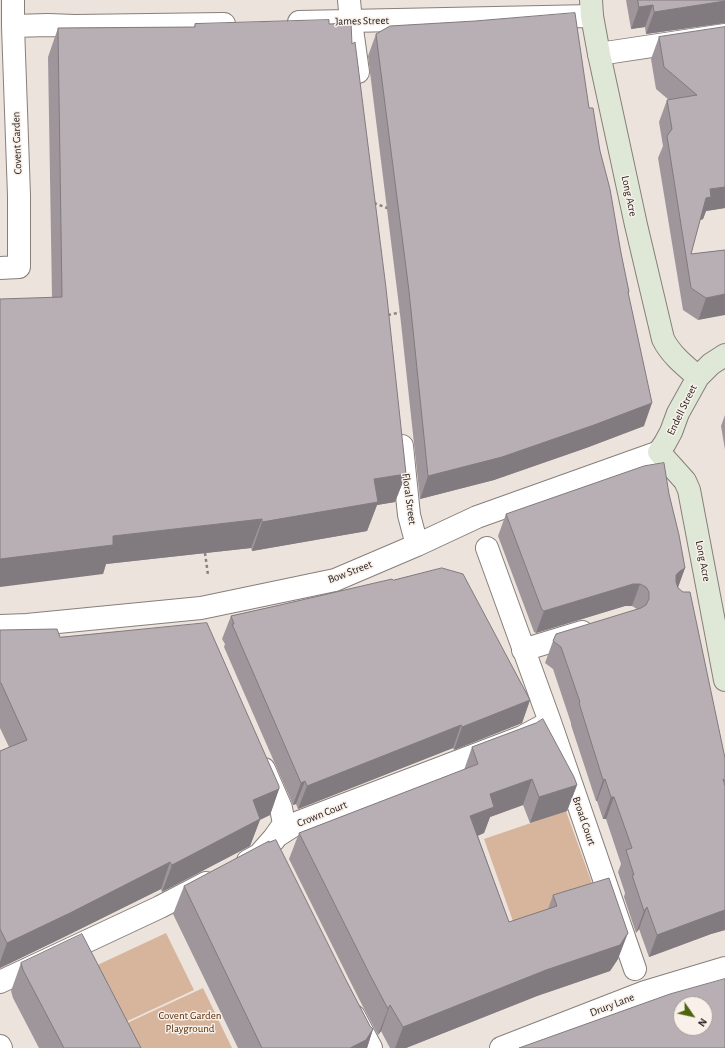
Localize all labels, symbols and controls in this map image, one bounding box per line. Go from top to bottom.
street label: James Street [335,14,389,28]
street label: Covent Garden [9,111,25,175]
street label: Long Acre [618,174,640,218]
street label: Endell Street [664,382,700,438]
street label: Floral Street [399,472,419,526]
street label: Long Acre [693,539,713,583]
street label: Bow Street [326,558,374,586]
street label: Broad Court [569,795,599,847]
street label: Crown Court [295,798,349,830]
street label: Drury Lane [588,990,636,1020]
north arrow [673,996,713,1036]
park label: Covent Garden Playground [159,1009,221,1035]
text: N [696,1016,709,1029]

